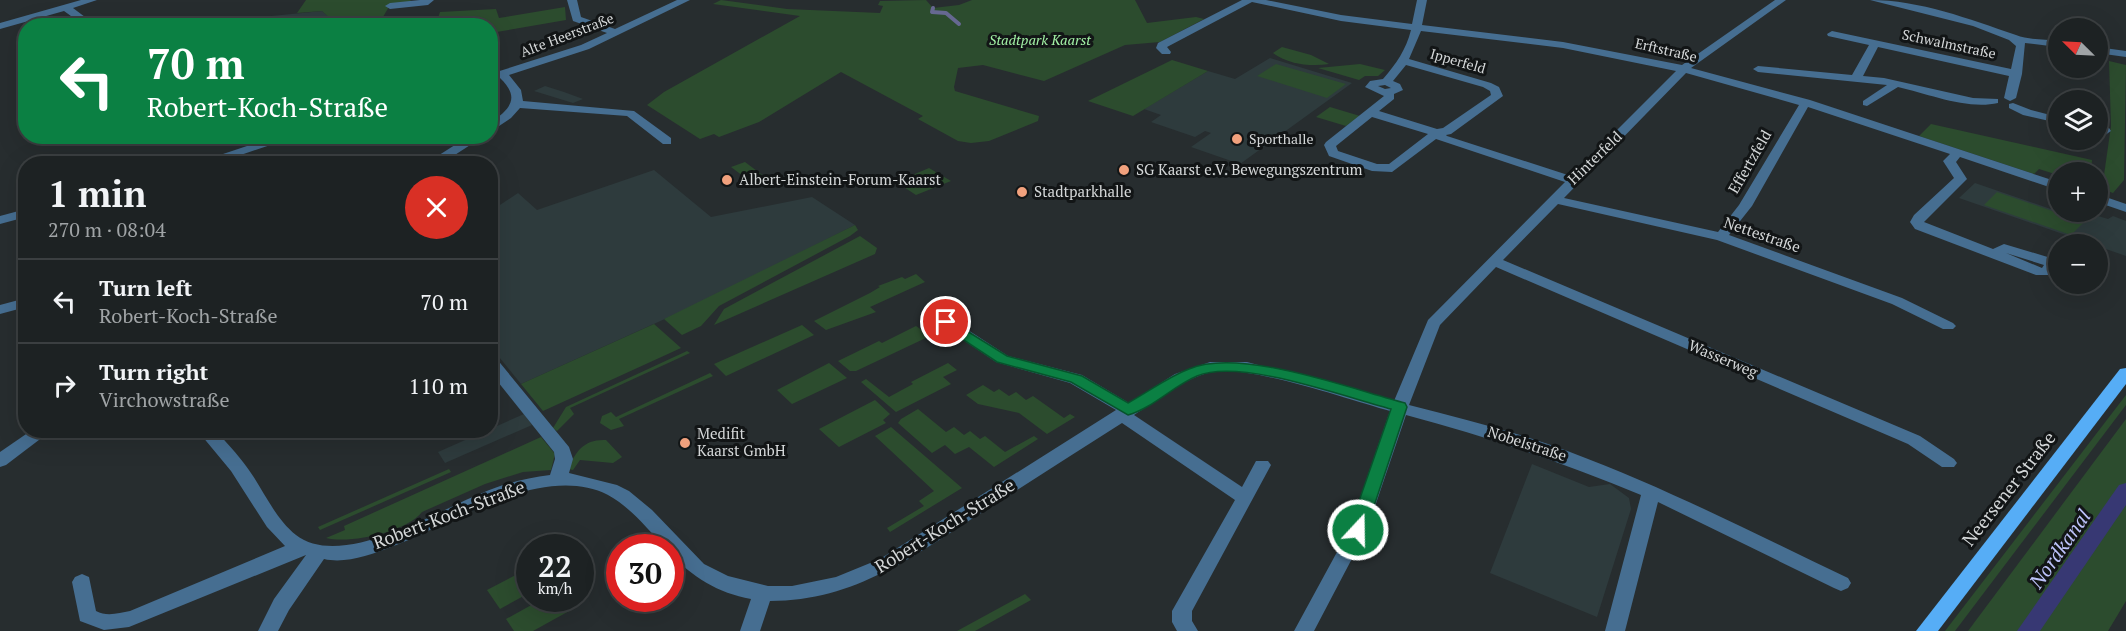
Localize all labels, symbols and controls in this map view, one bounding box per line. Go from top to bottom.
street label: Alte Heerstraße [517,8,616,61]
north arrow [2048,18,2108,78]
map controls [2048,18,2108,294]
street label: Schwalmstraße [1900,24,1998,63]
park label: Stadtpark Kaarst [989,30,1091,49]
street label: Erftstraße [1633,33,1699,66]
text: 70 m [147,35,245,91]
icon: left [48,42,126,120]
street label: Ipperfeld [1428,44,1488,78]
text: Robert-Koch-Straße [147,89,388,125]
button: layers [2048,90,2108,150]
street label: Hinterfeld [1563,126,1626,188]
street label: Effertzfeld [1723,126,1775,197]
place label: Sporthalle [1249,129,1314,148]
marker: Sporthalle [1230,132,1244,146]
place label: SG Kaarst e.V. Bewegungszentrum [1136,159,1362,179]
button: + [2048,162,2108,222]
marker: SG Kaarst e.V. Bewegungszentrum [1117,163,1131,177]
place label: Albert-Einstein-Forum-Kaarst [739,169,941,189]
text: 1 min [48,170,146,217]
marker: Albert-Einstein-Forum-Kaarst [720,173,734,187]
button: close [405,176,468,239]
place label: Stadtparkhalle [1034,181,1132,201]
marker: Stadtparkhalle [1015,185,1029,199]
street label: Nettestraße [1721,212,1803,256]
text: 270 m · 08:04 [48,216,166,243]
button: − [2048,234,2108,294]
text: Turn left [99,273,192,302]
icon: left [48,285,81,318]
text: 70 m [420,287,468,316]
pin [920,296,971,347]
text: Robert-Koch-Straße [99,302,278,329]
icon: arrive [929,305,962,338]
street label: Wasserweg [1686,335,1762,382]
text: Turn right [99,357,208,386]
icon: right [48,369,81,402]
text: 110 m [408,371,468,400]
text: Virchowstraße [99,386,230,413]
street label: Nobelstraße [1485,421,1569,465]
place label: Medifit Kaarst GmbH [697,423,786,460]
street label: Neersener Straße [1956,426,2060,551]
marker: Medifit Kaarst GmbH [678,436,692,450]
street label: Robert-Koch-Straße [870,472,1019,578]
street label: Robert-Koch-Straße [369,474,528,554]
position arrow [1326,498,1390,562]
water label: Nordkanal [2022,504,2097,594]
speed limit sign: 30 [606,534,684,612]
text: 22 [538,546,572,586]
text: km/h [538,578,572,598]

